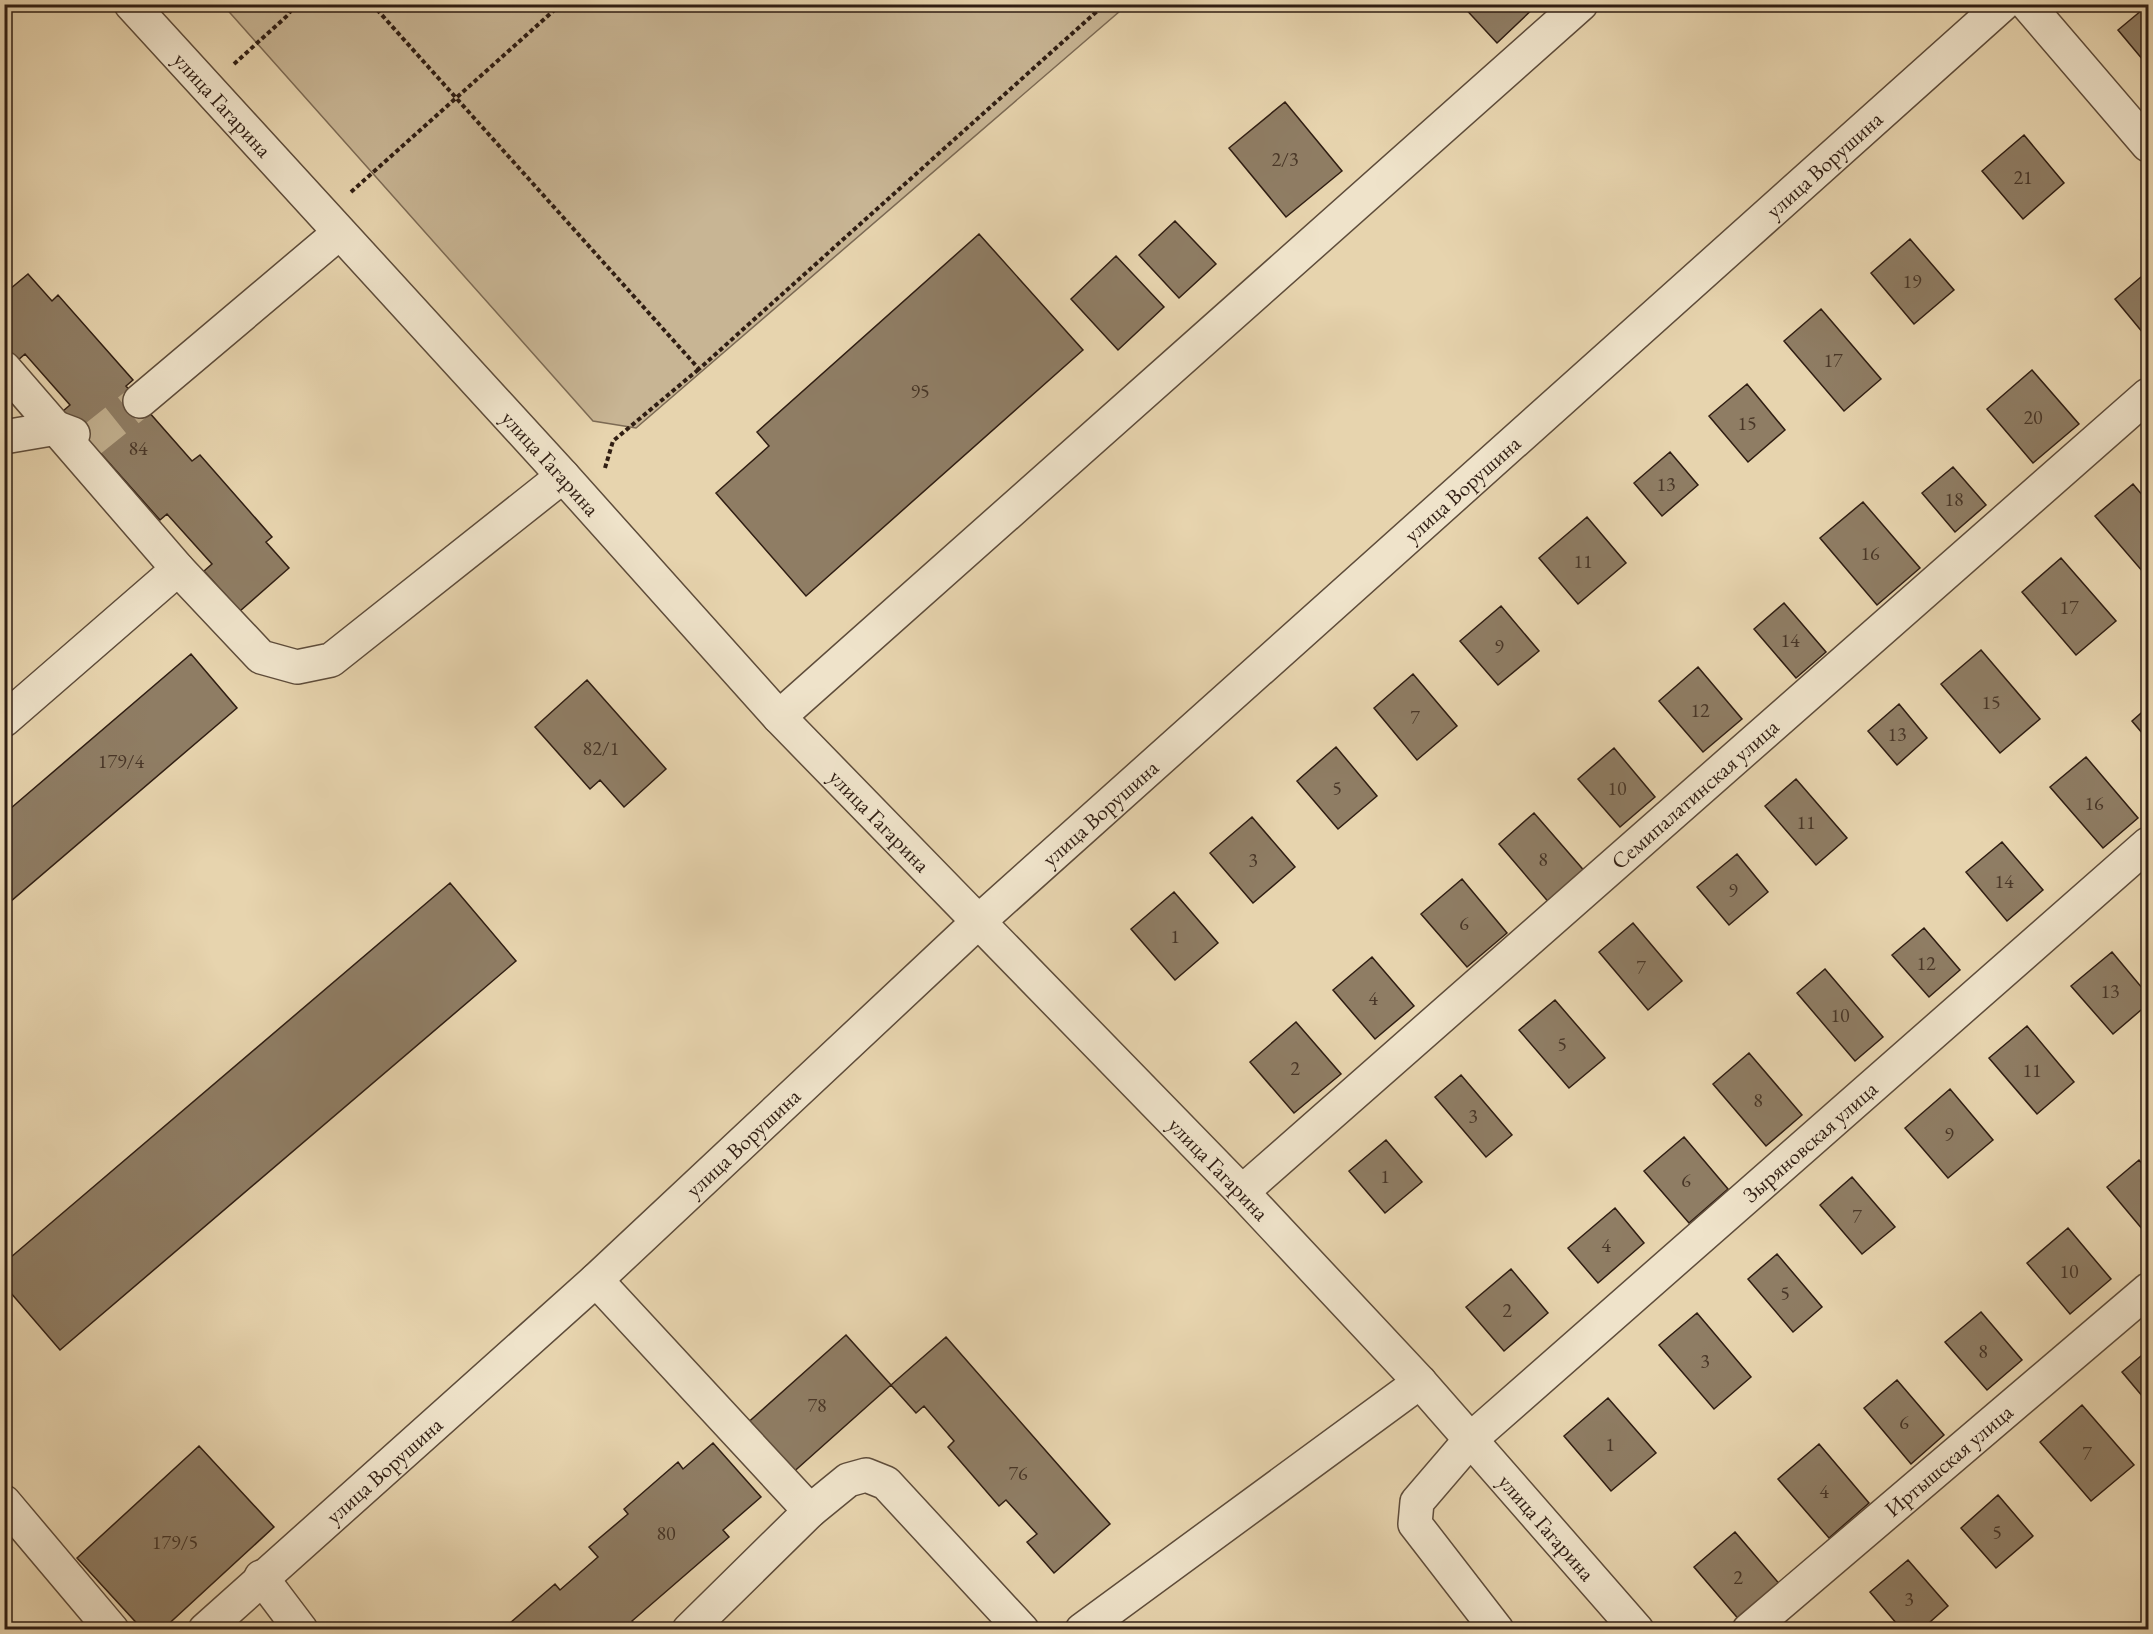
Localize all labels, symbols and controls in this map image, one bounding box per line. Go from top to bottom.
street label: улица Гагарина [167,46,278,164]
street label: улица Ворушина [1760,105,1889,225]
house number: 2/3 [1271,146,1299,172]
house number: 21 [2013,164,2033,190]
house number: 19 [1902,268,1922,294]
house number: 17 [1823,347,1843,373]
house number: 95 [910,378,930,404]
street label: улица Гагарина [495,404,606,523]
house number: 20 [2023,404,2043,430]
house number: 15 [1737,410,1757,436]
street label: улица Ворушина [1398,429,1527,549]
house number: 84 [128,435,148,461]
house number: 13 [1656,471,1676,497]
house number: 18 [1944,486,1964,512]
house number: 16 [1860,540,1880,566]
house number: 11 [1573,548,1593,574]
house number: 17 [2059,594,2079,620]
house number: 14 [1780,627,1800,653]
house number: 9 [1494,633,1504,659]
house number: 15 [1981,689,2001,715]
house number: 12 [1690,697,1710,723]
house number: 7 [1410,704,1420,730]
street label: Семипалатинская улица [1605,712,1785,876]
house number: 13 [1887,721,1907,747]
house number: 82/1 [583,735,619,761]
house number: 179/4 [98,748,145,774]
street label: улица Ворушина [1036,753,1165,873]
street label: улица Гагарина [823,763,937,879]
house number: 5 [1332,775,1342,801]
house number: 10 [1607,775,1627,801]
house number: 16 [2084,790,2104,816]
house number: 11 [1796,809,1816,835]
house number: 8 [1538,846,1548,872]
house number: 3 [1248,847,1258,873]
house number: 14 [1994,868,2014,894]
house number: 9 [1728,877,1738,903]
house number: 6 [1459,910,1469,936]
house number: 1 [1170,923,1180,949]
house number: 12 [1916,950,1936,976]
house number: 7 [1636,954,1646,980]
house number: 13 [2100,978,2120,1004]
house number: 4 [1368,985,1378,1011]
house number: 10 [1830,1002,1850,1028]
house number: 5 [1557,1031,1567,1057]
house number: 2 [1290,1055,1300,1081]
house number: 11 [2022,1057,2042,1083]
street label: Зыряновская улица [1736,1074,1884,1209]
street label: улица Ворушина [680,1082,807,1204]
house number: 8 [1753,1087,1763,1113]
house number: 3 [1468,1103,1478,1129]
street label: улица Гагарина [1162,1111,1276,1227]
house number: 9 [1944,1121,1954,1147]
house number: 1 [1380,1163,1390,1189]
house number: 6 [1681,1167,1691,1193]
house number: 7 [1852,1203,1862,1229]
house number: 4 [1601,1232,1611,1258]
house number: 10 [2059,1258,2079,1284]
house number: 5 [1780,1280,1790,1306]
house number: 2 [1502,1297,1512,1323]
house number: 8 [1978,1338,1988,1364]
house number: 3 [1700,1348,1710,1374]
house number: 78 [807,1392,827,1418]
street label: Иртышская улица [1878,1397,2019,1523]
house number: 6 [1899,1409,1909,1435]
street label: улица Ворушина [320,1410,449,1530]
house number: 1 [1605,1431,1615,1457]
house number: 7 [2082,1440,2092,1466]
house number: 76 [1008,1460,1028,1486]
street label: улица Гагарина [1492,1468,1602,1587]
house number: 4 [1819,1478,1829,1504]
house number: 5 [1992,1519,2002,1545]
house number: 80 [656,1520,676,1546]
house number: 179/5 [152,1529,198,1555]
house number: 2 [1733,1564,1743,1590]
house number: 3 [1904,1586,1914,1612]

